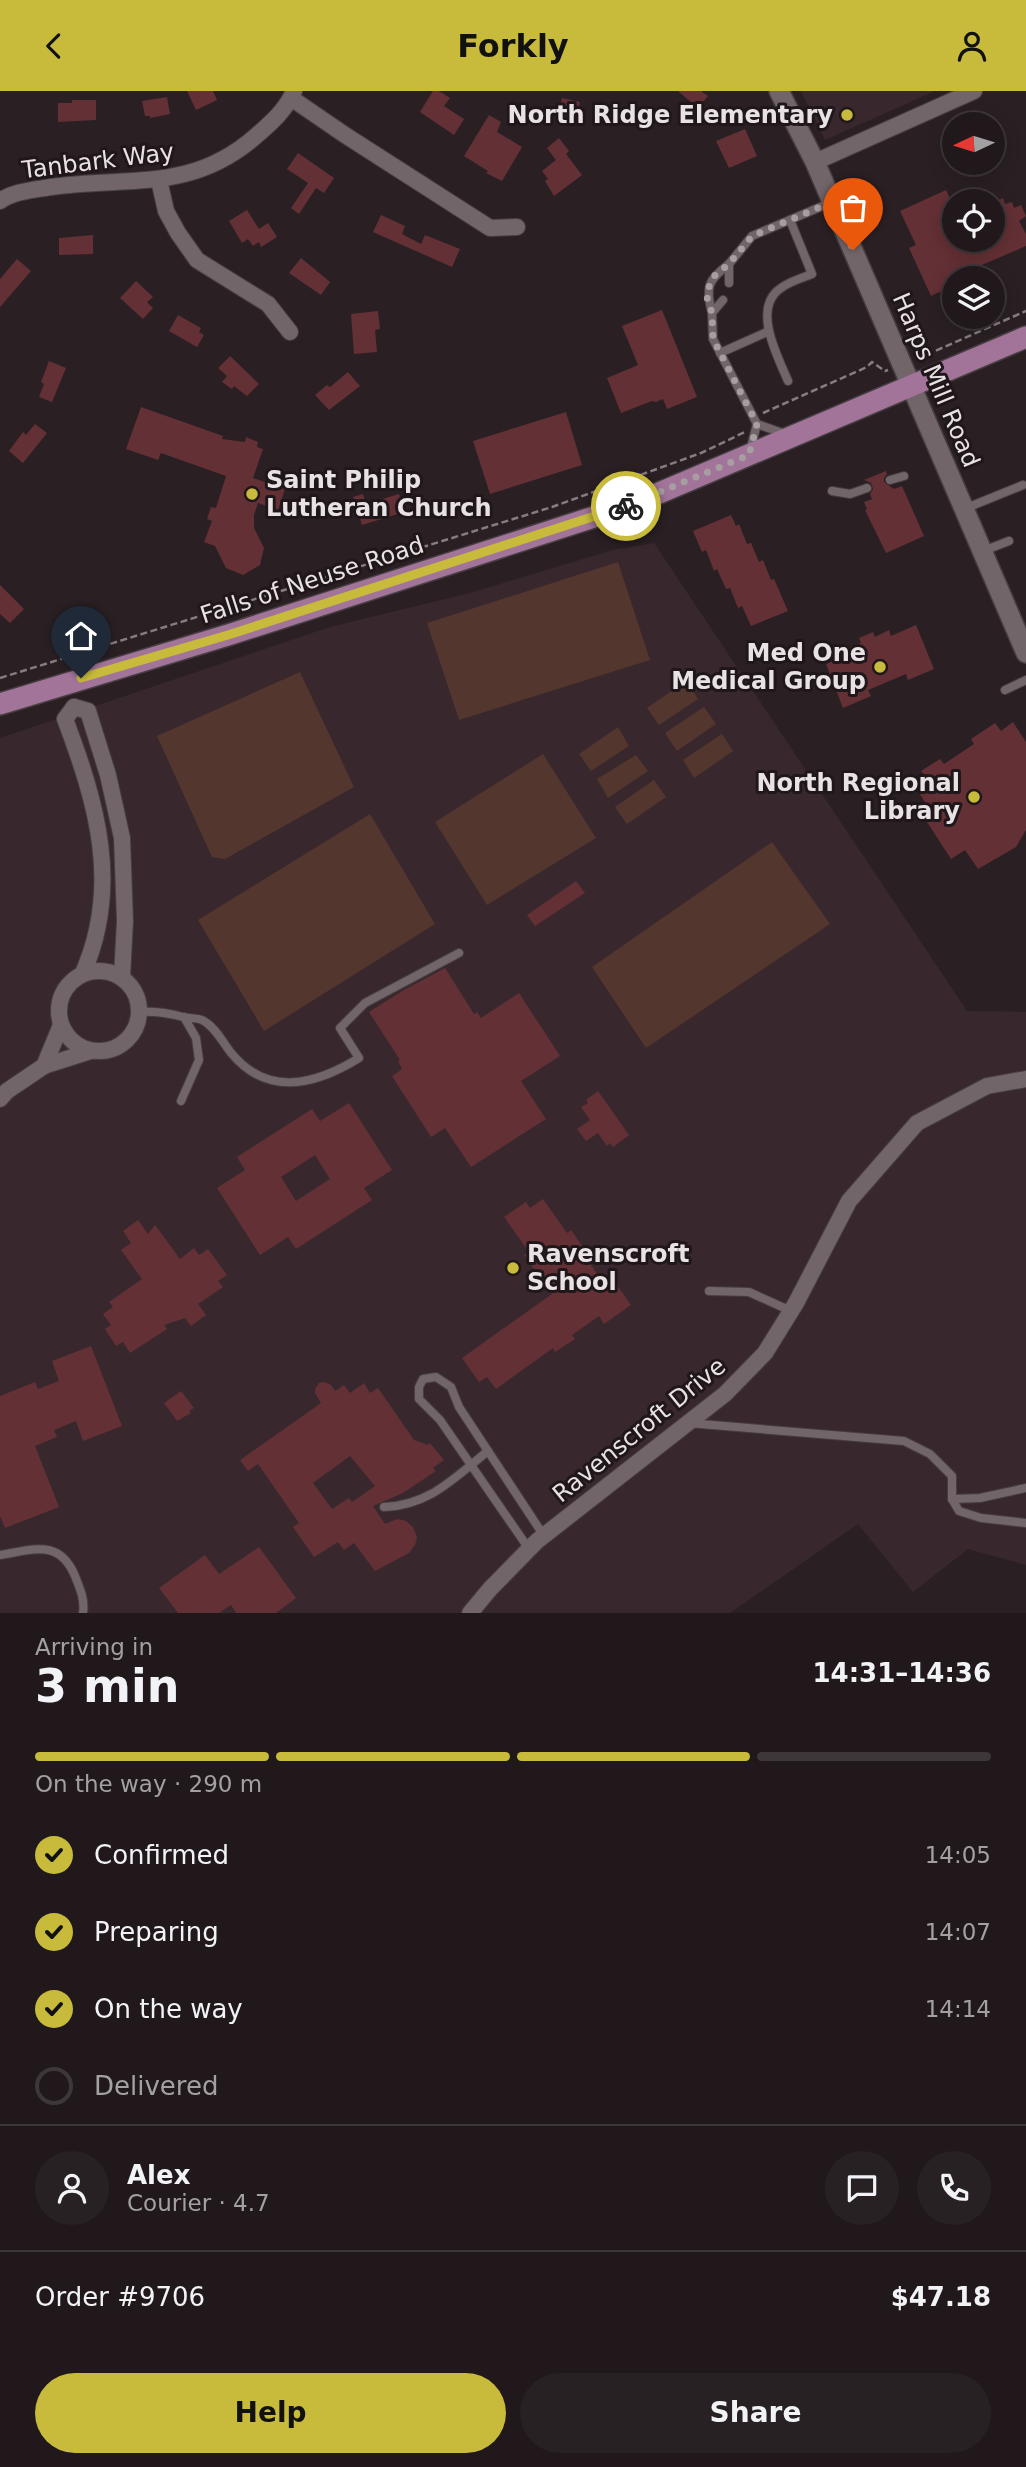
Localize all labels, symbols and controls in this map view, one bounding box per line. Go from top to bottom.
icon: back [35,27,73,65]
text: Forkly [457,27,569,65]
icon: person [953,27,991,65]
place label: North Ridge Elementary [508,101,833,129]
marker: North Ridge Elementary [839,107,855,123]
north arrow [942,112,1004,175]
map controls [942,112,1005,329]
street label: Tanbark Way [19,138,176,184]
pin [823,178,883,250]
icon: bag [834,189,872,227]
button: locate [942,189,1005,252]
button: layers [942,266,1005,329]
street label: Harps Mill Road [887,289,985,471]
place label: Saint Philip Lutheran Church [266,466,492,522]
courier [591,471,661,541]
marker: Saint Philip Lutheran Church [244,486,260,502]
icon: bike [607,487,645,525]
street label: Falls of Neuse Road [197,531,427,629]
pin [51,606,111,678]
icon: home [62,617,100,655]
place label: Med One Medical Group [671,639,866,695]
marker: Med One Medical Group [872,659,888,675]
place label: North Regional Library [757,769,960,825]
marker: North Regional Library [966,789,982,805]
place label: Ravenscroft School [527,1240,689,1296]
marker: Ravenscroft School [505,1260,521,1276]
street label: Ravenscroft Drive [547,1352,731,1508]
text: Arriving in [35,1634,153,1660]
text: 14:31–14:36 [812,1658,991,1688]
text: 3 min [35,1659,179,1713]
text: On the way · 290 m [35,1771,262,1797]
icon: check [35,1836,73,1874]
text: Confirmed [94,1840,229,1870]
text: 14:05 [925,1842,991,1868]
icon: check [35,1913,73,1951]
text: Preparing [94,1917,219,1947]
text: 14:07 [925,1919,991,1945]
icon: check [35,1990,73,2028]
text: On the way [94,1994,243,2024]
text: 14:14 [925,1996,991,2022]
text: Delivered [94,2071,218,2101]
button: person [35,2151,109,2225]
button: chat [825,2151,899,2225]
button: phone [917,2151,991,2225]
text: Alex [127,2160,190,2190]
text: Courier · 4.7 [127,2190,270,2216]
text: Order #9706 [35,2282,205,2312]
text: $47.18 [891,2282,991,2312]
button: Help [35,2373,506,2453]
button: Share [520,2373,991,2453]

